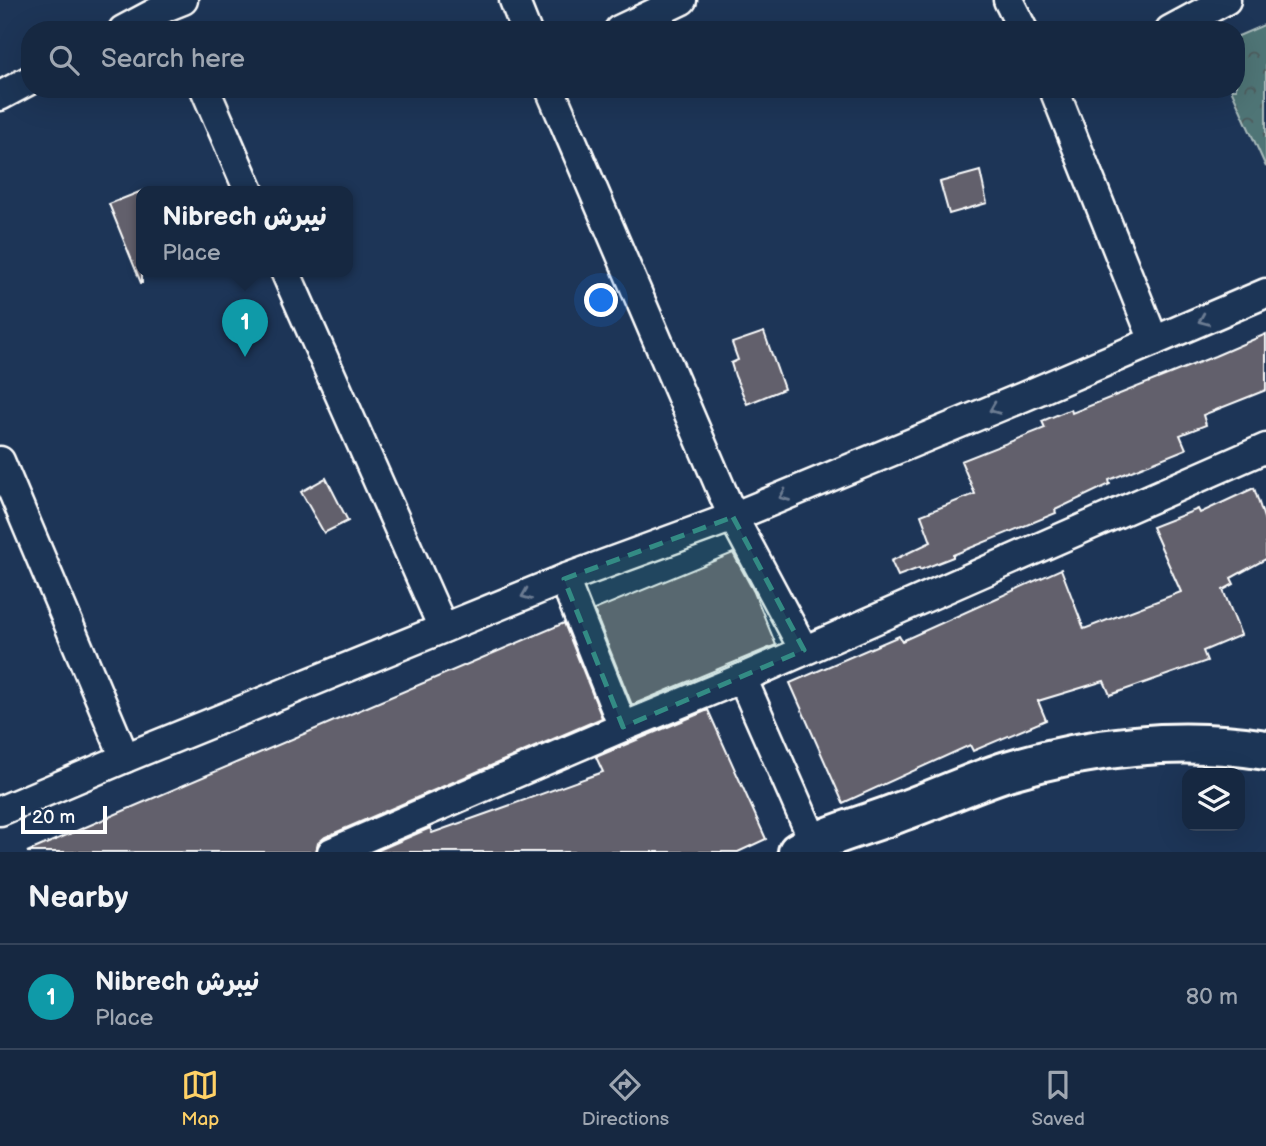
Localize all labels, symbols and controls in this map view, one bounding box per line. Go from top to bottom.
search box [21,21,1245,98]
icon: search [45,41,83,79]
text: Search here [101,44,245,75]
popup [136,186,353,277]
text: Nibrech نيبرش [162,202,327,233]
text: Place [162,239,221,267]
your location [584,283,618,317]
pin: 1 [222,299,268,357]
one-way arrow [1198,312,1210,326]
one-way arrow [989,401,1001,415]
one-way arrow [778,488,791,502]
one-way arrow [520,586,532,600]
map controls [1182,768,1245,831]
button: layers [1182,768,1245,831]
scale bar [21,803,107,835]
text: 20 m [32,806,75,829]
text: Nearby [28,880,128,916]
text: Nibrech نيبرش [95,967,259,998]
text: 1 [46,983,56,1011]
text: 80 m [1186,983,1238,1011]
text: Place [95,1004,153,1032]
tab: Map [181,1066,219,1131]
tab: Directions [582,1066,669,1131]
tab: Saved [1031,1066,1085,1131]

